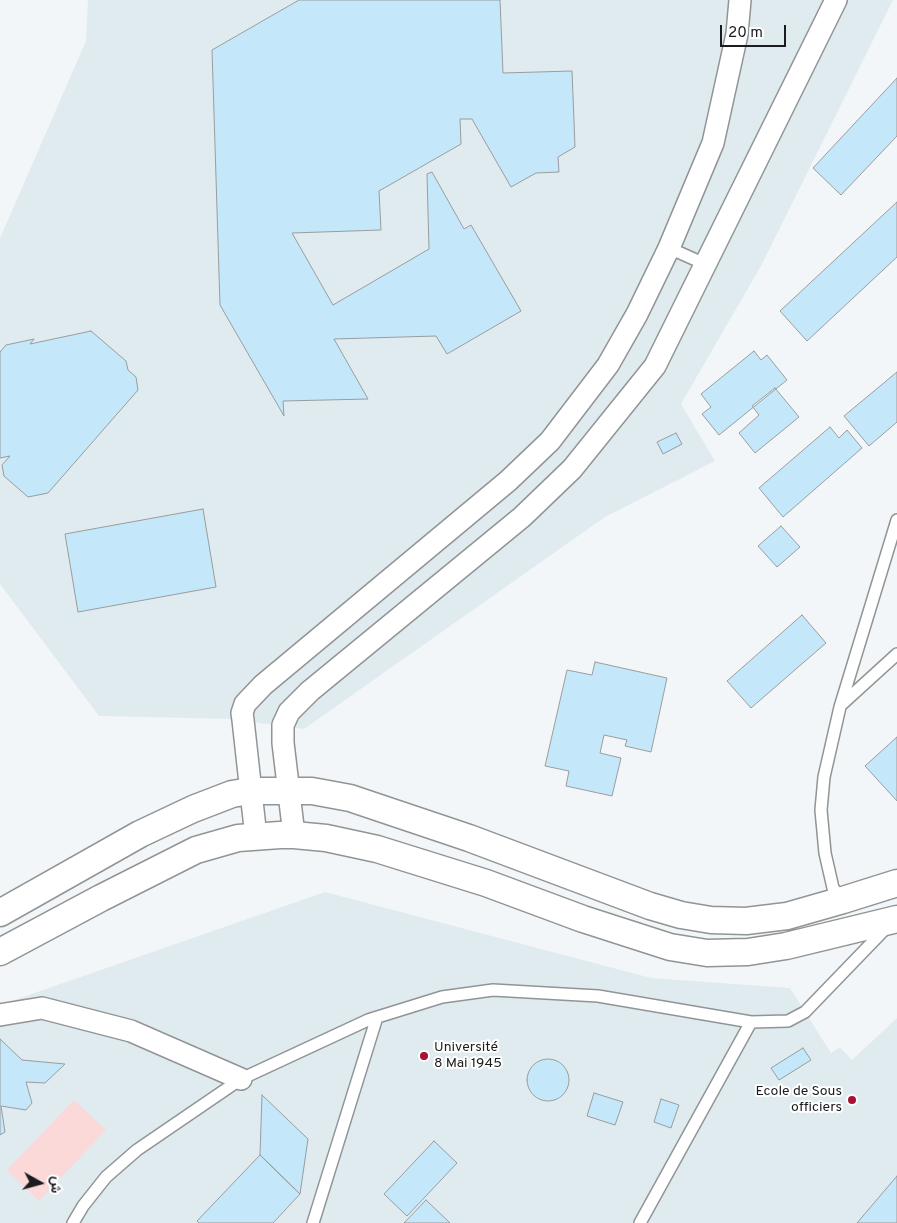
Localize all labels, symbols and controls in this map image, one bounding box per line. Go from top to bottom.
scale bar [722,15,788,47]
text: 20 m [728,24,763,43]
place label: Université 8 Mai 1945 [434,1040,502,1072]
marker: Université 8 Mai 1945 [418,1050,430,1062]
place label: Ecole de Sous officiers [756,1084,842,1116]
marker: Ecole de Sous officiers [846,1094,858,1106]
north arrow [15,1158,65,1208]
text: ش [46,1175,65,1194]

